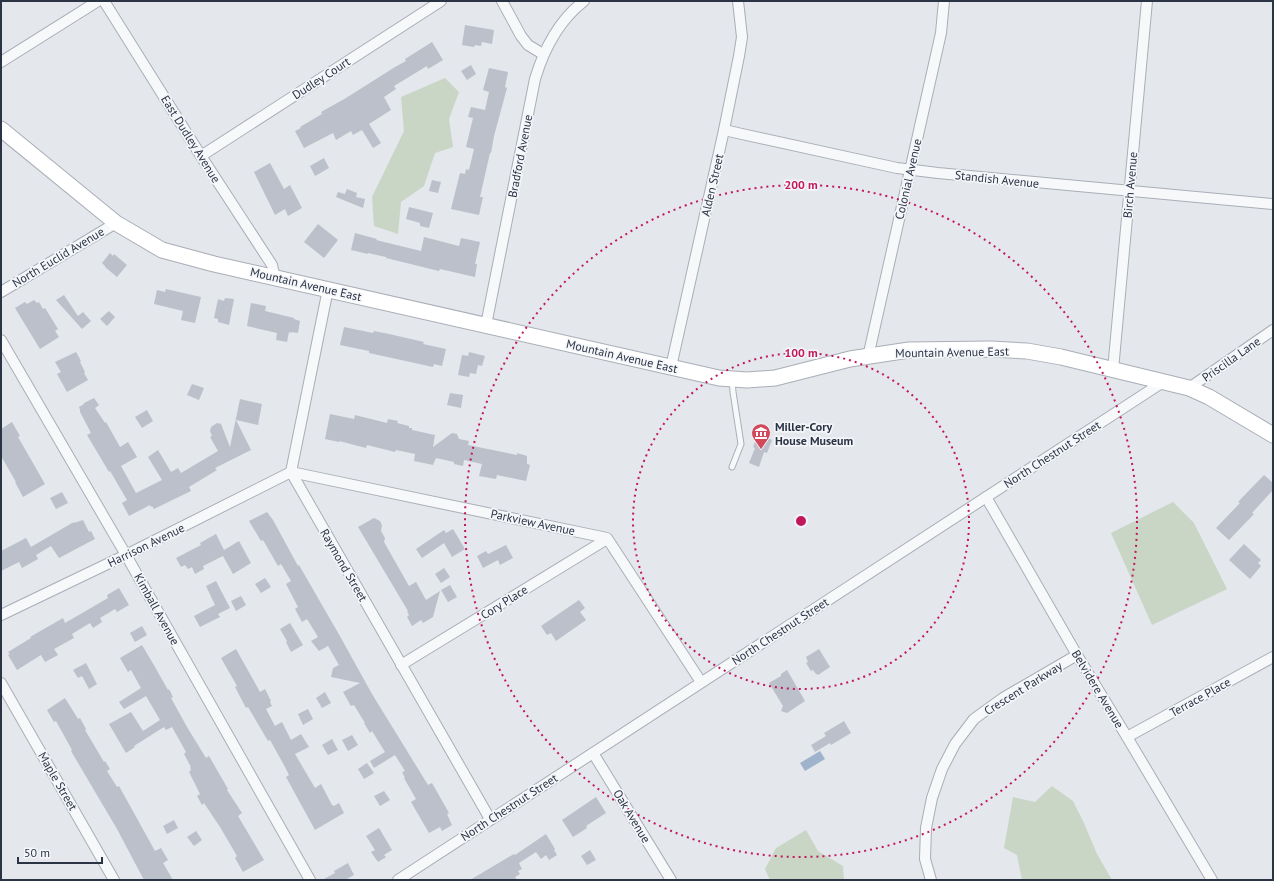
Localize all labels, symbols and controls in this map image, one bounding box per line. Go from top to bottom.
street label: Dudley Court [289,54,353,102]
street label: East Dudley Avenue [158,93,224,185]
street label: Bradford Avenue [505,113,535,199]
street label: Colonial Avenue [891,137,925,221]
street label: Birch Avenue [1120,151,1140,219]
street label: Alden Street [698,152,726,218]
street label: Standish Avenue [954,167,1040,191]
text: 200 m [784,177,818,192]
street label: North Euclid Avenue [9,224,107,290]
street label: Mountain Avenue East [249,264,363,304]
street label: Priscilla Lane [1199,333,1263,385]
street label: Mountain Avenue East [565,336,679,376]
street label: Mountain Avenue East [895,344,1009,360]
text: 100 m [784,345,818,360]
street label: North Chestnut Street [1001,417,1103,491]
place label: Miller-Cory House Museum [775,419,854,448]
museum icon: Miller-Cory House Museum [750,422,772,450]
street label: Parkview Avenue [489,506,577,538]
centre of rings [794,514,808,528]
street label: Harrison Avenue [105,520,187,570]
street label: Raymond Street [317,526,371,604]
street label: Kimball Avenue [131,570,183,648]
street label: Cory Place [478,582,530,622]
street label: North Chestnut Street [729,594,831,668]
street label: Belvidere Avenue [1069,647,1127,731]
street label: Crescent Parkway [981,658,1065,718]
street label: Terrace Place [1167,674,1233,720]
street label: Maple Street [35,749,81,813]
street label: North Chestnut Street [458,770,560,844]
street label: Oak Avenue [610,786,654,846]
scale bar [18,839,102,865]
text: 50 m [24,845,50,860]

